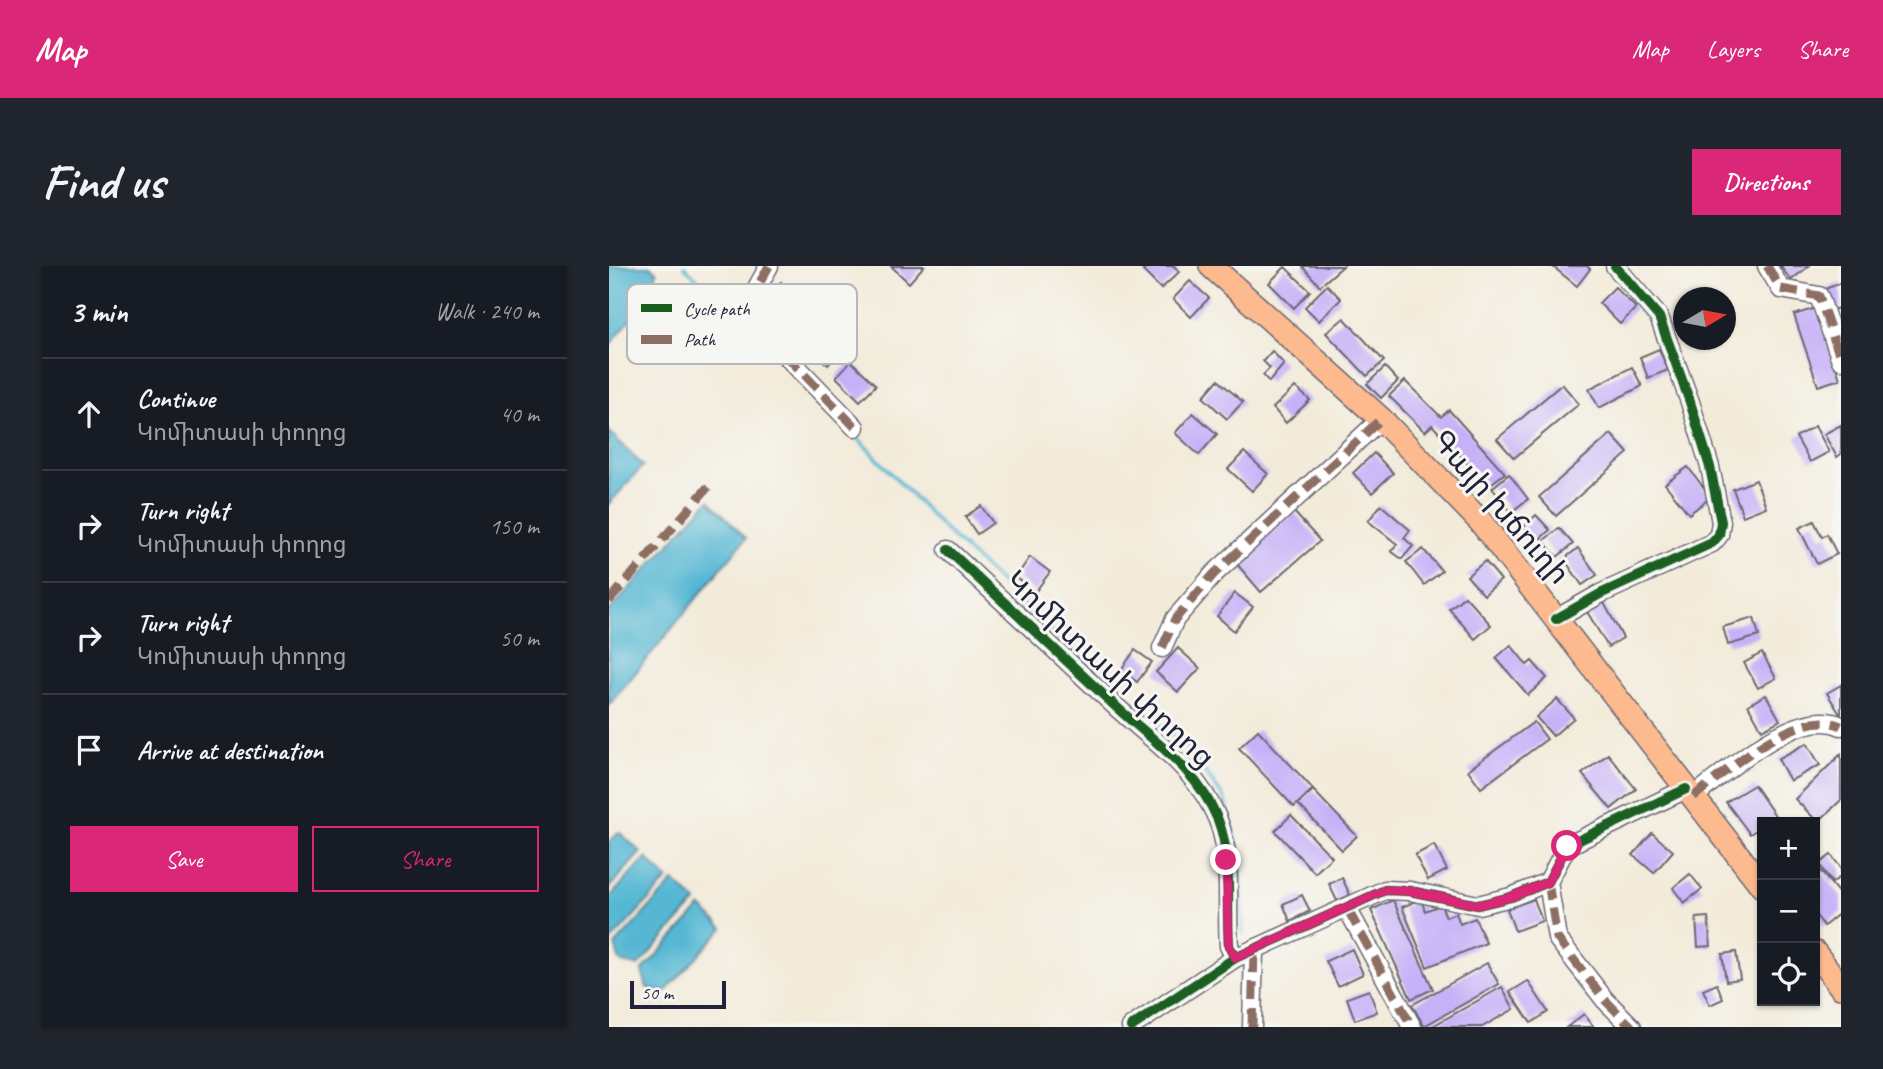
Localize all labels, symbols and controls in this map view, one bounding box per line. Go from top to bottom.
text: Map [35,28,86,70]
text: Map [1632,34,1669,64]
text: Layers [1707,34,1760,64]
text: Share [1798,34,1848,64]
button: Directions [1692,149,1841,215]
text: Find us [42,151,164,213]
legend [627,284,857,364]
north arrow [1673,287,1736,350]
text: 3 min [70,293,127,331]
text: Walk · 240 m [435,297,539,326]
text: Cycle path [684,297,750,321]
text: Path [684,328,717,352]
text: Continue [137,382,215,415]
icon: ahead [70,395,108,433]
text: 40 m [500,400,539,429]
text: Կոմիտասի փողոց [137,418,346,447]
street label: Գայի խճուղի [1424,422,1578,592]
text: Turn right [137,494,228,527]
icon: right [70,507,108,545]
text: 150 m [490,512,539,541]
text: Կոմիտասի փողոց [137,530,346,559]
street label: Կոմիտասի փողոց [997,562,1223,776]
text: Turn right [137,606,228,639]
icon: right [70,619,108,657]
text: 50 m [500,624,539,653]
text: Կոմիտասի փողոց [137,642,346,671]
icon: arrive [70,731,108,769]
text: Arrive at destination [137,734,323,767]
map controls [1757,817,1820,1006]
button: + [1757,817,1820,880]
button: Save [70,826,298,892]
button: Share [312,826,539,892]
route start [1551,830,1582,861]
route end [1210,844,1241,875]
button: − [1757,880,1820,943]
button: locate [1757,943,1820,1006]
scale bar [630,978,726,1010]
text: 50 m [641,981,673,1005]

